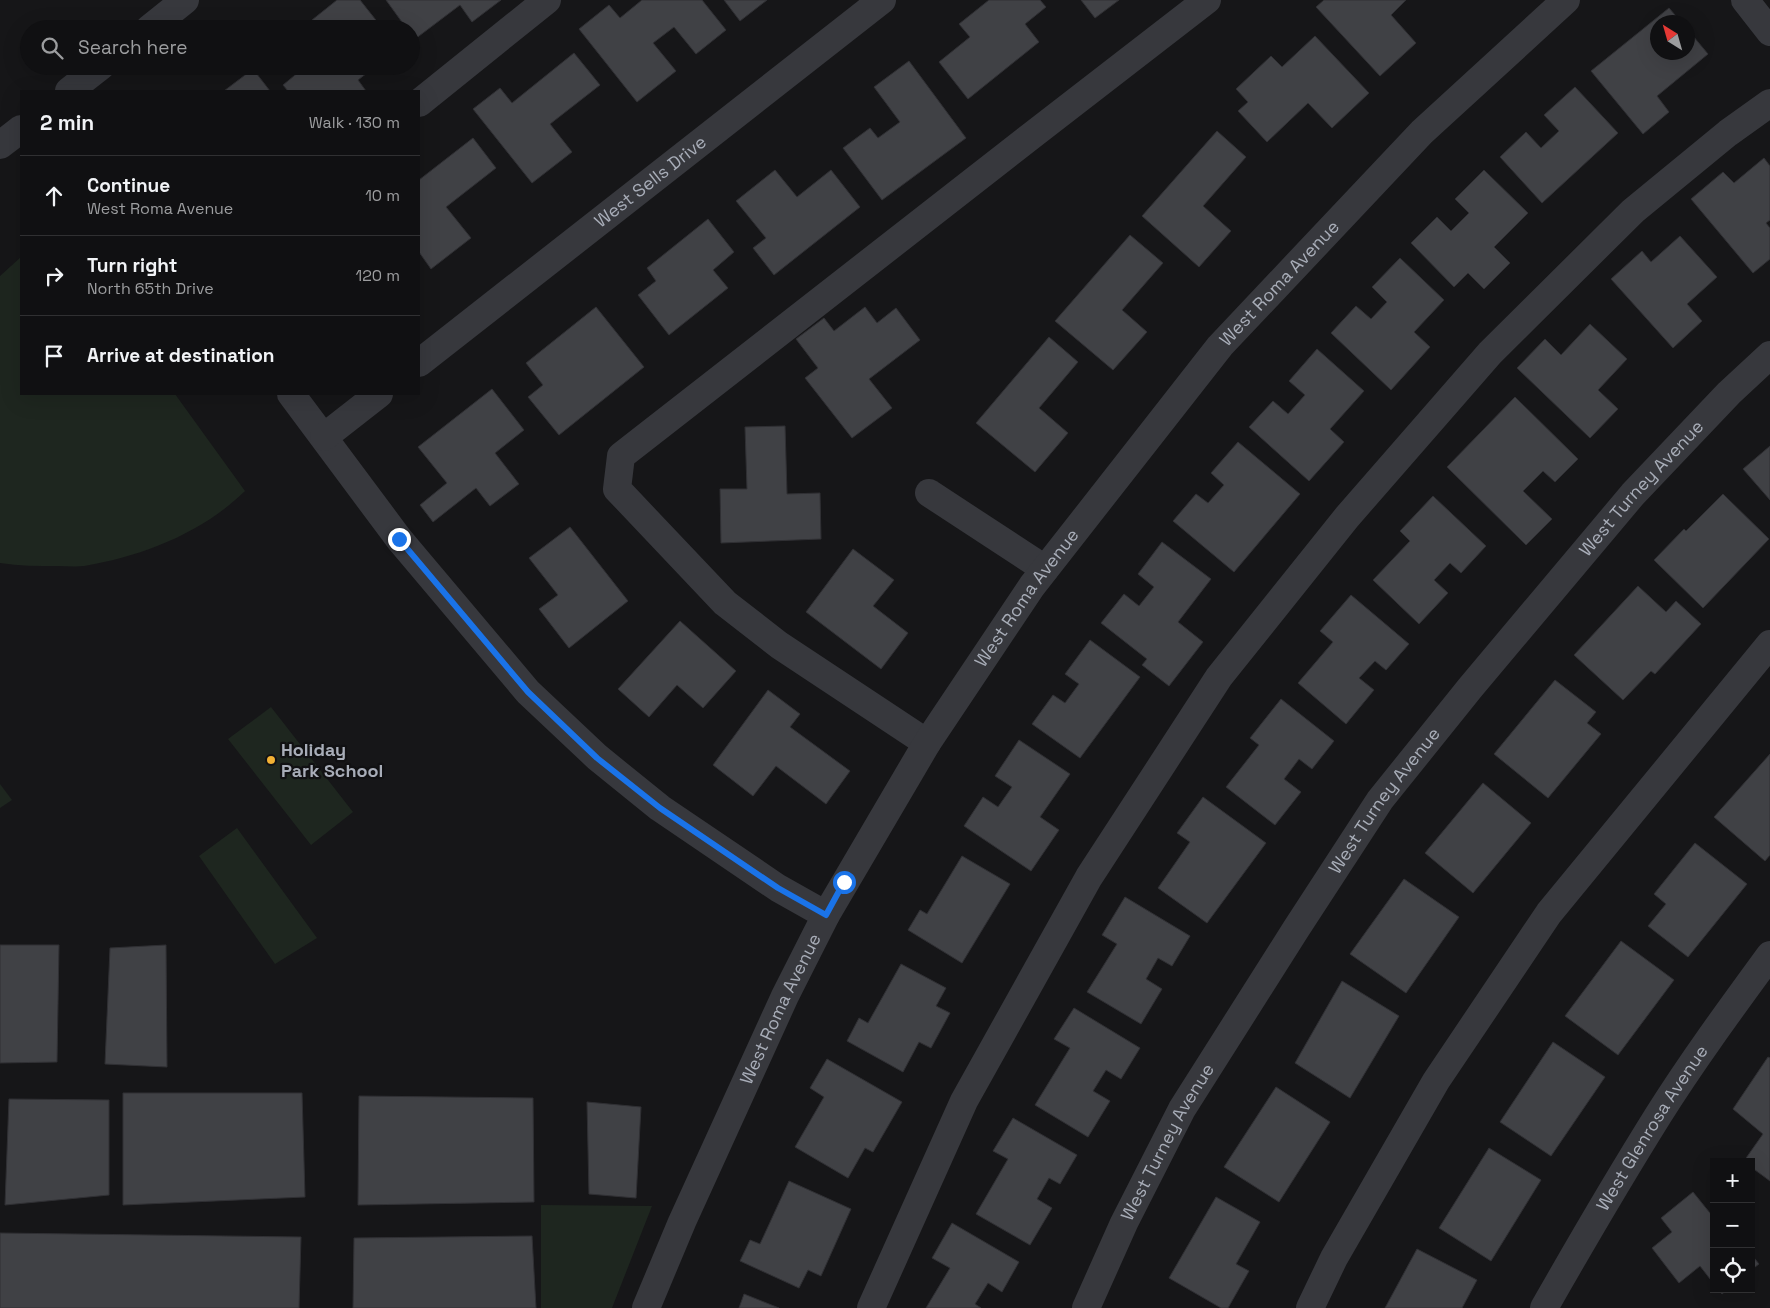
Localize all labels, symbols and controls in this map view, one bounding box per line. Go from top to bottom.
north arrow [1650,15,1695,60]
search box [20,20,420,75]
icon: search [38,34,66,62]
text: Search here [78,35,188,60]
text: 2 min [40,109,94,136]
text: Walk · 130 m [309,112,400,133]
street label: West Sells Drive [589,130,711,232]
text: Continue [87,173,170,198]
icon: ahead [40,182,68,210]
text: 10 m [365,185,400,206]
text: West Roma Avenue [87,198,233,219]
street label: West Roma Avenue [1214,215,1344,351]
text: Turn right [87,253,177,278]
icon: right [40,262,68,290]
text: 120 m [356,265,400,286]
text: North 65th Drive [87,278,214,299]
icon: arrive [40,342,68,370]
text: Arrive at destination [87,343,275,368]
street label: West Turney Avenue [1574,415,1708,561]
street label: West Roma Avenue [969,524,1084,671]
route end [388,528,411,551]
street label: West Turney Avenue [1323,722,1445,878]
place label: Holiday Park School [281,738,383,782]
marker: Holiday Park School [265,754,277,766]
route start [833,871,856,894]
street label: West Roma Avenue [734,929,826,1088]
street label: West Glenrosa Avenue [1591,1040,1713,1215]
street label: West Turney Avenue [1115,1059,1219,1224]
map controls [1710,1158,1755,1293]
button: + [1710,1158,1755,1203]
button: − [1710,1203,1755,1248]
button: locate [1710,1248,1755,1293]

